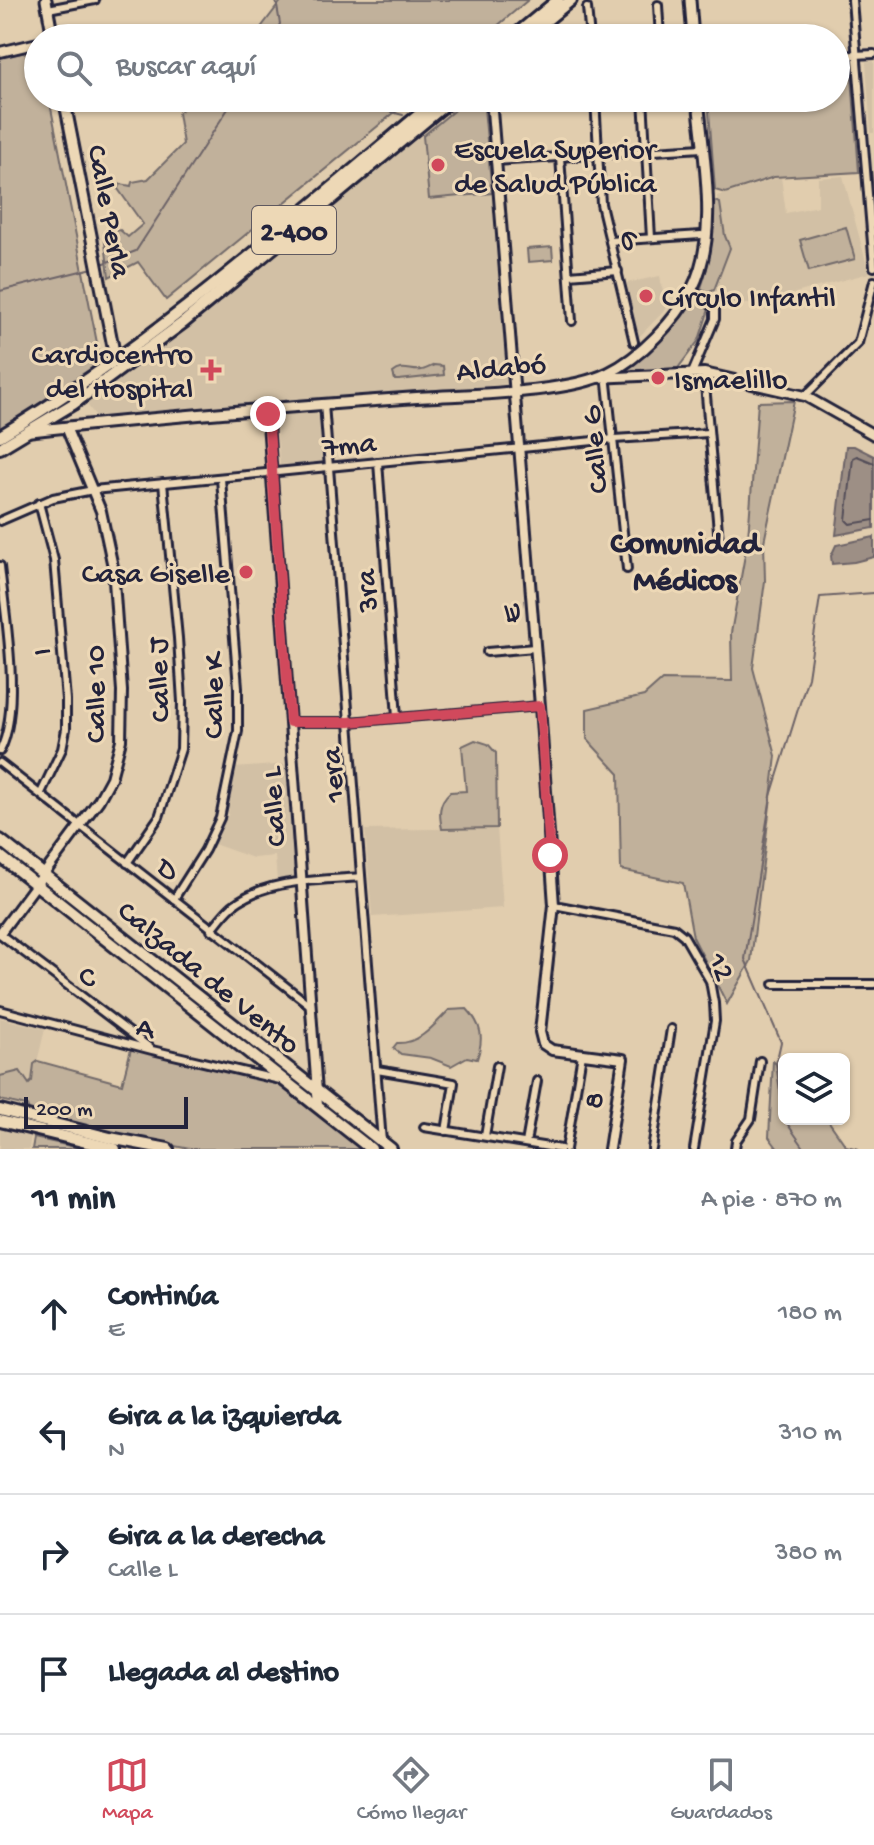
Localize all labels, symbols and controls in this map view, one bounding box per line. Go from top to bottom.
search box [24,24,850,112]
icon: search [52,46,96,90]
text: Buscar aquí [116,51,256,86]
place label: Escuela Superior de Salud Pública [454,135,658,204]
street label: Calle Perla [77,142,137,283]
marker: Escuela Superior de Salud Pública [429,156,447,174]
road number: 2-400 [252,206,336,254]
street label: G [608,226,647,255]
place label: Círculo Infantil [662,283,836,318]
marker: Círculo Infantil [637,287,655,305]
place label: Cardiocentro del Hospital [31,340,193,409]
street label: Aldabó [455,349,548,392]
marker: Cardiocentro del Hospital [200,359,222,381]
place label: Ismaelillo [674,365,788,400]
marker: Ismaelillo [649,369,667,387]
route end [250,396,286,432]
street label: Calle G [576,403,619,495]
street label: 7ma [320,428,379,467]
district label: Comunidad Médicos [610,527,763,602]
place label: Casa Giselle [82,559,231,594]
marker: Casa Giselle [237,563,255,581]
street label: 3ra [350,567,389,614]
street label: E [495,601,532,624]
street label: Calle J [142,636,180,723]
street label: Calle 10 [81,645,116,743]
street label: I [27,646,62,657]
street label: Calle K [199,650,234,739]
street label: 1era [316,745,355,804]
street label: Calle L [256,765,297,848]
route start [532,837,568,873]
street label: D [146,851,185,892]
street label: Calzada de Vento [109,895,306,1064]
street label: 12 [697,948,740,987]
street label: C [69,960,105,999]
street label: A [132,1011,159,1050]
map controls [778,1053,850,1125]
button: layers [778,1053,850,1125]
street label: 8 [578,1090,615,1112]
scale bar [24,1093,188,1129]
text: 200 m [36,1098,93,1124]
text: 11 min [32,1181,115,1221]
text: A pie · 870 m [701,1186,842,1217]
text: Continúa [108,1281,218,1316]
icon: ahead [32,1292,76,1336]
text: 180 m [778,1299,842,1330]
text: E [108,1316,124,1347]
text: Gira a la izquierda [108,1401,341,1436]
icon: left [32,1412,76,1456]
text: 310 m [779,1419,842,1450]
text: N [108,1436,125,1467]
text: Gira a la derecha [108,1521,324,1556]
icon: right [32,1532,76,1576]
text: 380 m [775,1539,842,1570]
text: Calle L [108,1556,177,1587]
icon: arrive [32,1652,76,1696]
text: Llegada al destino [108,1657,339,1692]
tab: Mapa [102,1753,153,1827]
tab: Cómo llegar [357,1753,466,1827]
tab: Guardados [670,1753,772,1827]

